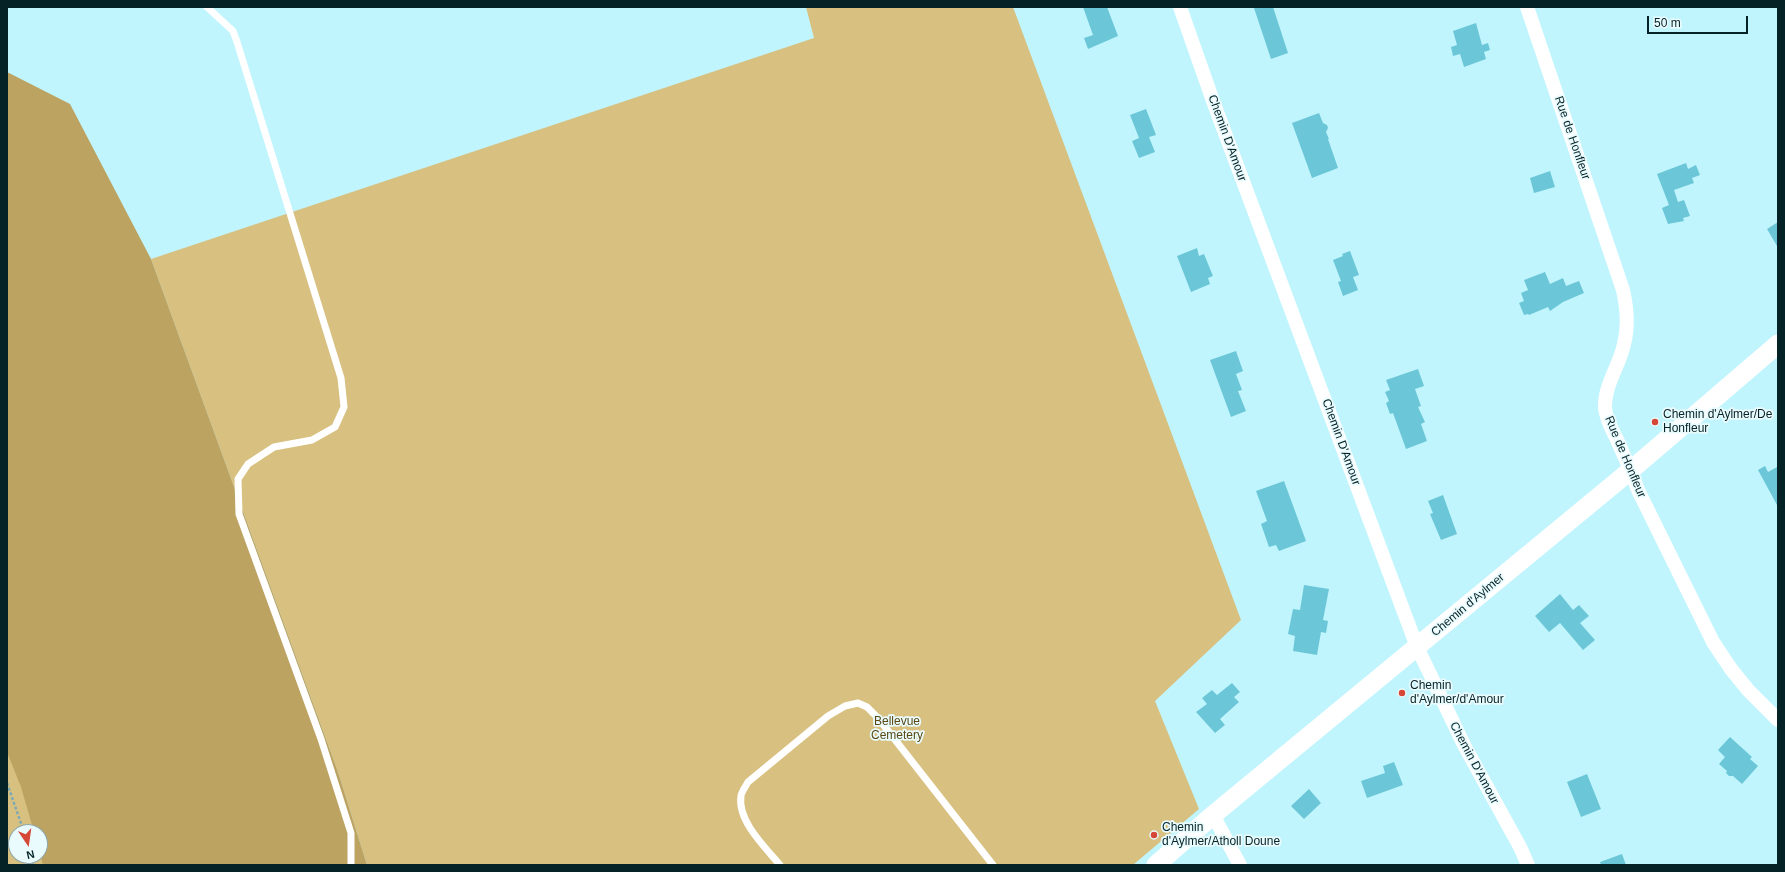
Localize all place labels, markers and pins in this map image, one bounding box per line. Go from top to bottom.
place label: Chemin d'Aylmer/De Honfleur [1663,408,1772,436]
marker: Chemin d'Aylmer/De Honfleur [1650,417,1660,427]
place label: Chemin d'Aylmer/d'Amour [1410,679,1504,707]
marker: Chemin d'Aylmer/d'Amour [1397,688,1407,698]
place label: Chemin d'Aylmer/Atholl Doune [1162,821,1280,849]
marker: Chemin d'Aylmer/Atholl Doune [1149,830,1159,840]

